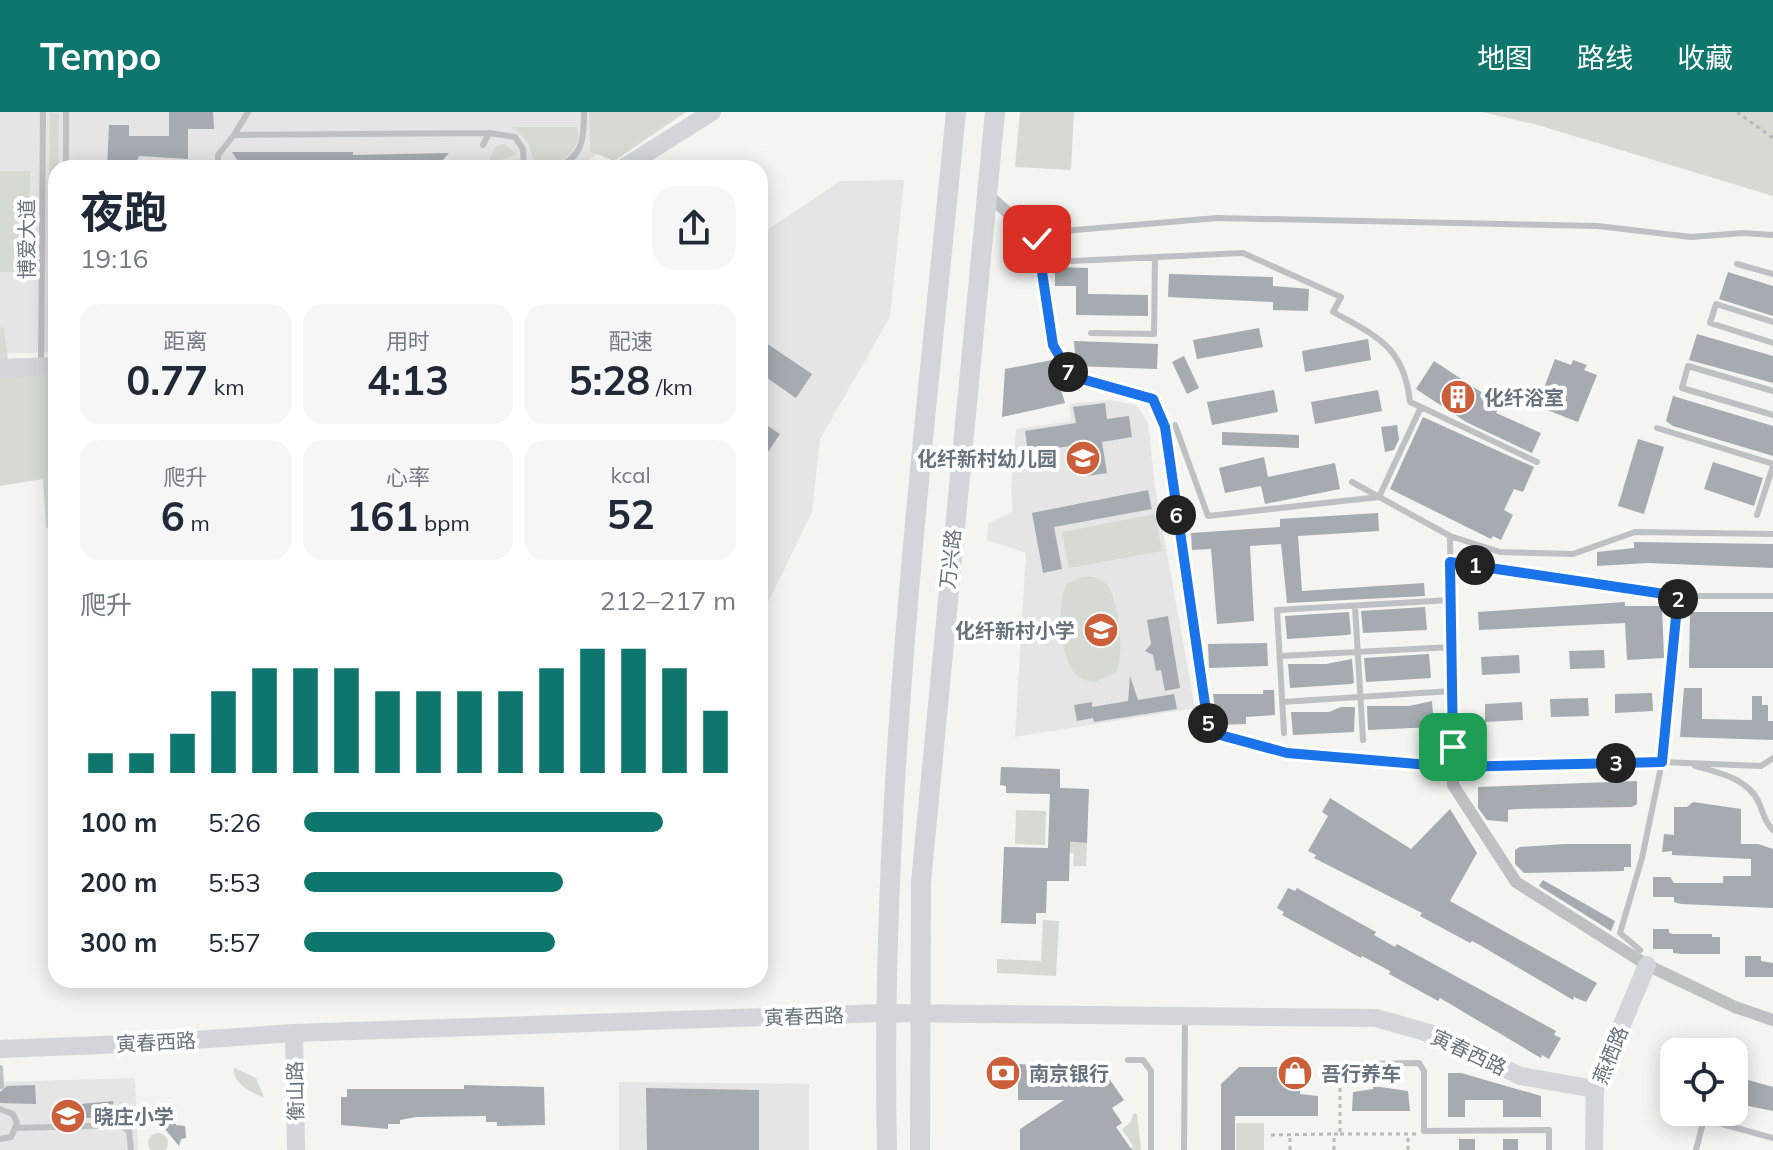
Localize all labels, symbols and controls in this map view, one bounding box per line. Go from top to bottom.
text: Tempo [40,32,162,80]
text: 地图 [1477,40,1533,75]
text: 路线 [1577,40,1633,75]
text: 收藏 [1677,40,1733,75]
text: 夜跑 [80,184,168,239]
button: share [652,186,736,270]
street label: 博爱大道 [14,199,39,279]
pin [1003,205,1071,273]
icon: check [1015,217,1059,261]
text: 19:16 [80,242,148,275]
text: 距离 [163,327,207,355]
text: 用时 [386,327,430,355]
text: 配速 [609,327,653,355]
pin: 7 [1048,352,1088,392]
text: 0.77 [126,355,208,405]
text: 4:13 [367,355,449,405]
text: 5:28 [568,355,650,405]
text: 7 [1061,358,1075,386]
text: km [208,373,244,401]
text: /km [650,373,693,401]
building icon: 化纤浴室 [1439,378,1477,416]
place label: 化纤浴室 [1484,385,1564,410]
school or university icon: 化纤新村幼儿园 [1064,439,1102,477]
place label: 化纤新村幼儿园 [917,446,1057,471]
text: kcal [611,461,651,489]
text: 爬升 [163,463,207,491]
text: 心率 [386,463,430,491]
text: 52 [607,489,655,539]
text: 6 [161,491,185,541]
text: 161 [346,491,418,541]
pin: 6 [1156,495,1196,535]
text: 6 [1169,501,1183,529]
text: m [185,509,210,537]
text: bpm [418,509,470,537]
street label: 万兴路 [934,528,966,590]
pin: 1 [1455,545,1495,585]
text: 1 [1468,551,1482,579]
pin: 2 [1658,579,1698,619]
text: 212–217 m [600,584,736,617]
text: 2 [1671,585,1685,613]
text: 爬升 [80,588,132,621]
school or university icon: 化纤新村小学 [1082,611,1120,649]
place label: 化纤新村小学 [955,618,1075,643]
pin: 5 [1188,703,1228,743]
text: 5 [1201,709,1215,737]
pin [1419,713,1487,781]
icon: arrive [1431,725,1475,769]
pin: 3 [1596,743,1636,783]
text: 3 [1609,749,1623,777]
text: 100 m [80,806,157,839]
text: 5:26 [208,806,261,839]
text: 200 m [80,866,157,899]
text: 5:53 [208,866,261,899]
text: 300 m [80,926,157,959]
text: 5:57 [208,926,261,959]
street label: 寅春西路 [764,1002,844,1030]
street label: 燕栖路 [1587,1023,1633,1087]
street label: 寅春西路 [1427,1024,1511,1080]
street label: 寅春西路 [115,1027,197,1057]
map controls [1660,1038,1748,1126]
button: locate [1660,1038,1748,1126]
bank icon: 南京银行 [984,1054,1022,1092]
shop icon: 吾行养车 [1276,1054,1314,1092]
street label: 衡山路 [282,1061,308,1121]
place label: 南京银行 [1029,1061,1109,1086]
place label: 吾行养车 [1321,1061,1401,1086]
school or university icon: 晓庄小学 [49,1097,87,1135]
place label: 晓庄小学 [94,1104,174,1129]

